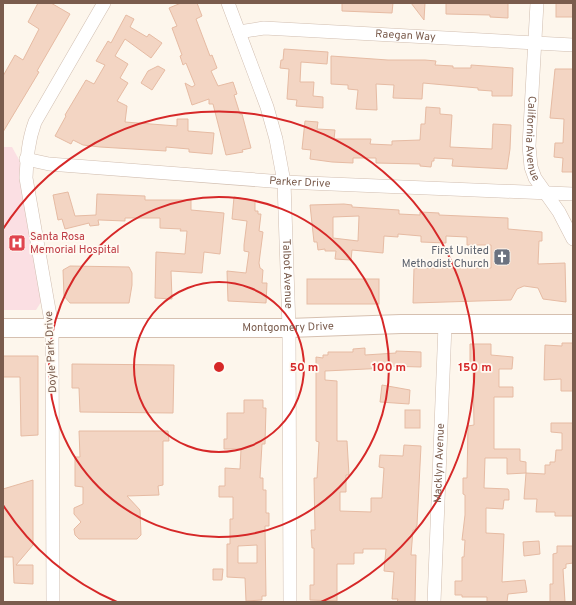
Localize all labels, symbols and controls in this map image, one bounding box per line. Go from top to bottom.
street label: Raegan Way [375,27,436,44]
street label: California Avenue [522,95,543,185]
street label: Parker Drive [269,174,331,191]
place label: Santa Rosa Memorial Hospital [30,230,119,257]
hospital icon: Santa Rosa Memorial Hospital [7,233,27,253]
street label: Talbot Avenue [279,239,295,309]
place label: First United Methodist Church [402,244,489,271]
church icon: First United Methodist Church [492,247,512,267]
street label: Doyle Park Drive [42,311,60,393]
street label: Montgomery Drive [242,319,334,335]
centre of rings [212,360,226,374]
text: 50 m [290,360,318,376]
text: 100 m [372,360,406,376]
text: 150 m [458,360,492,376]
street label: Macklyn Avenue [431,423,448,503]

